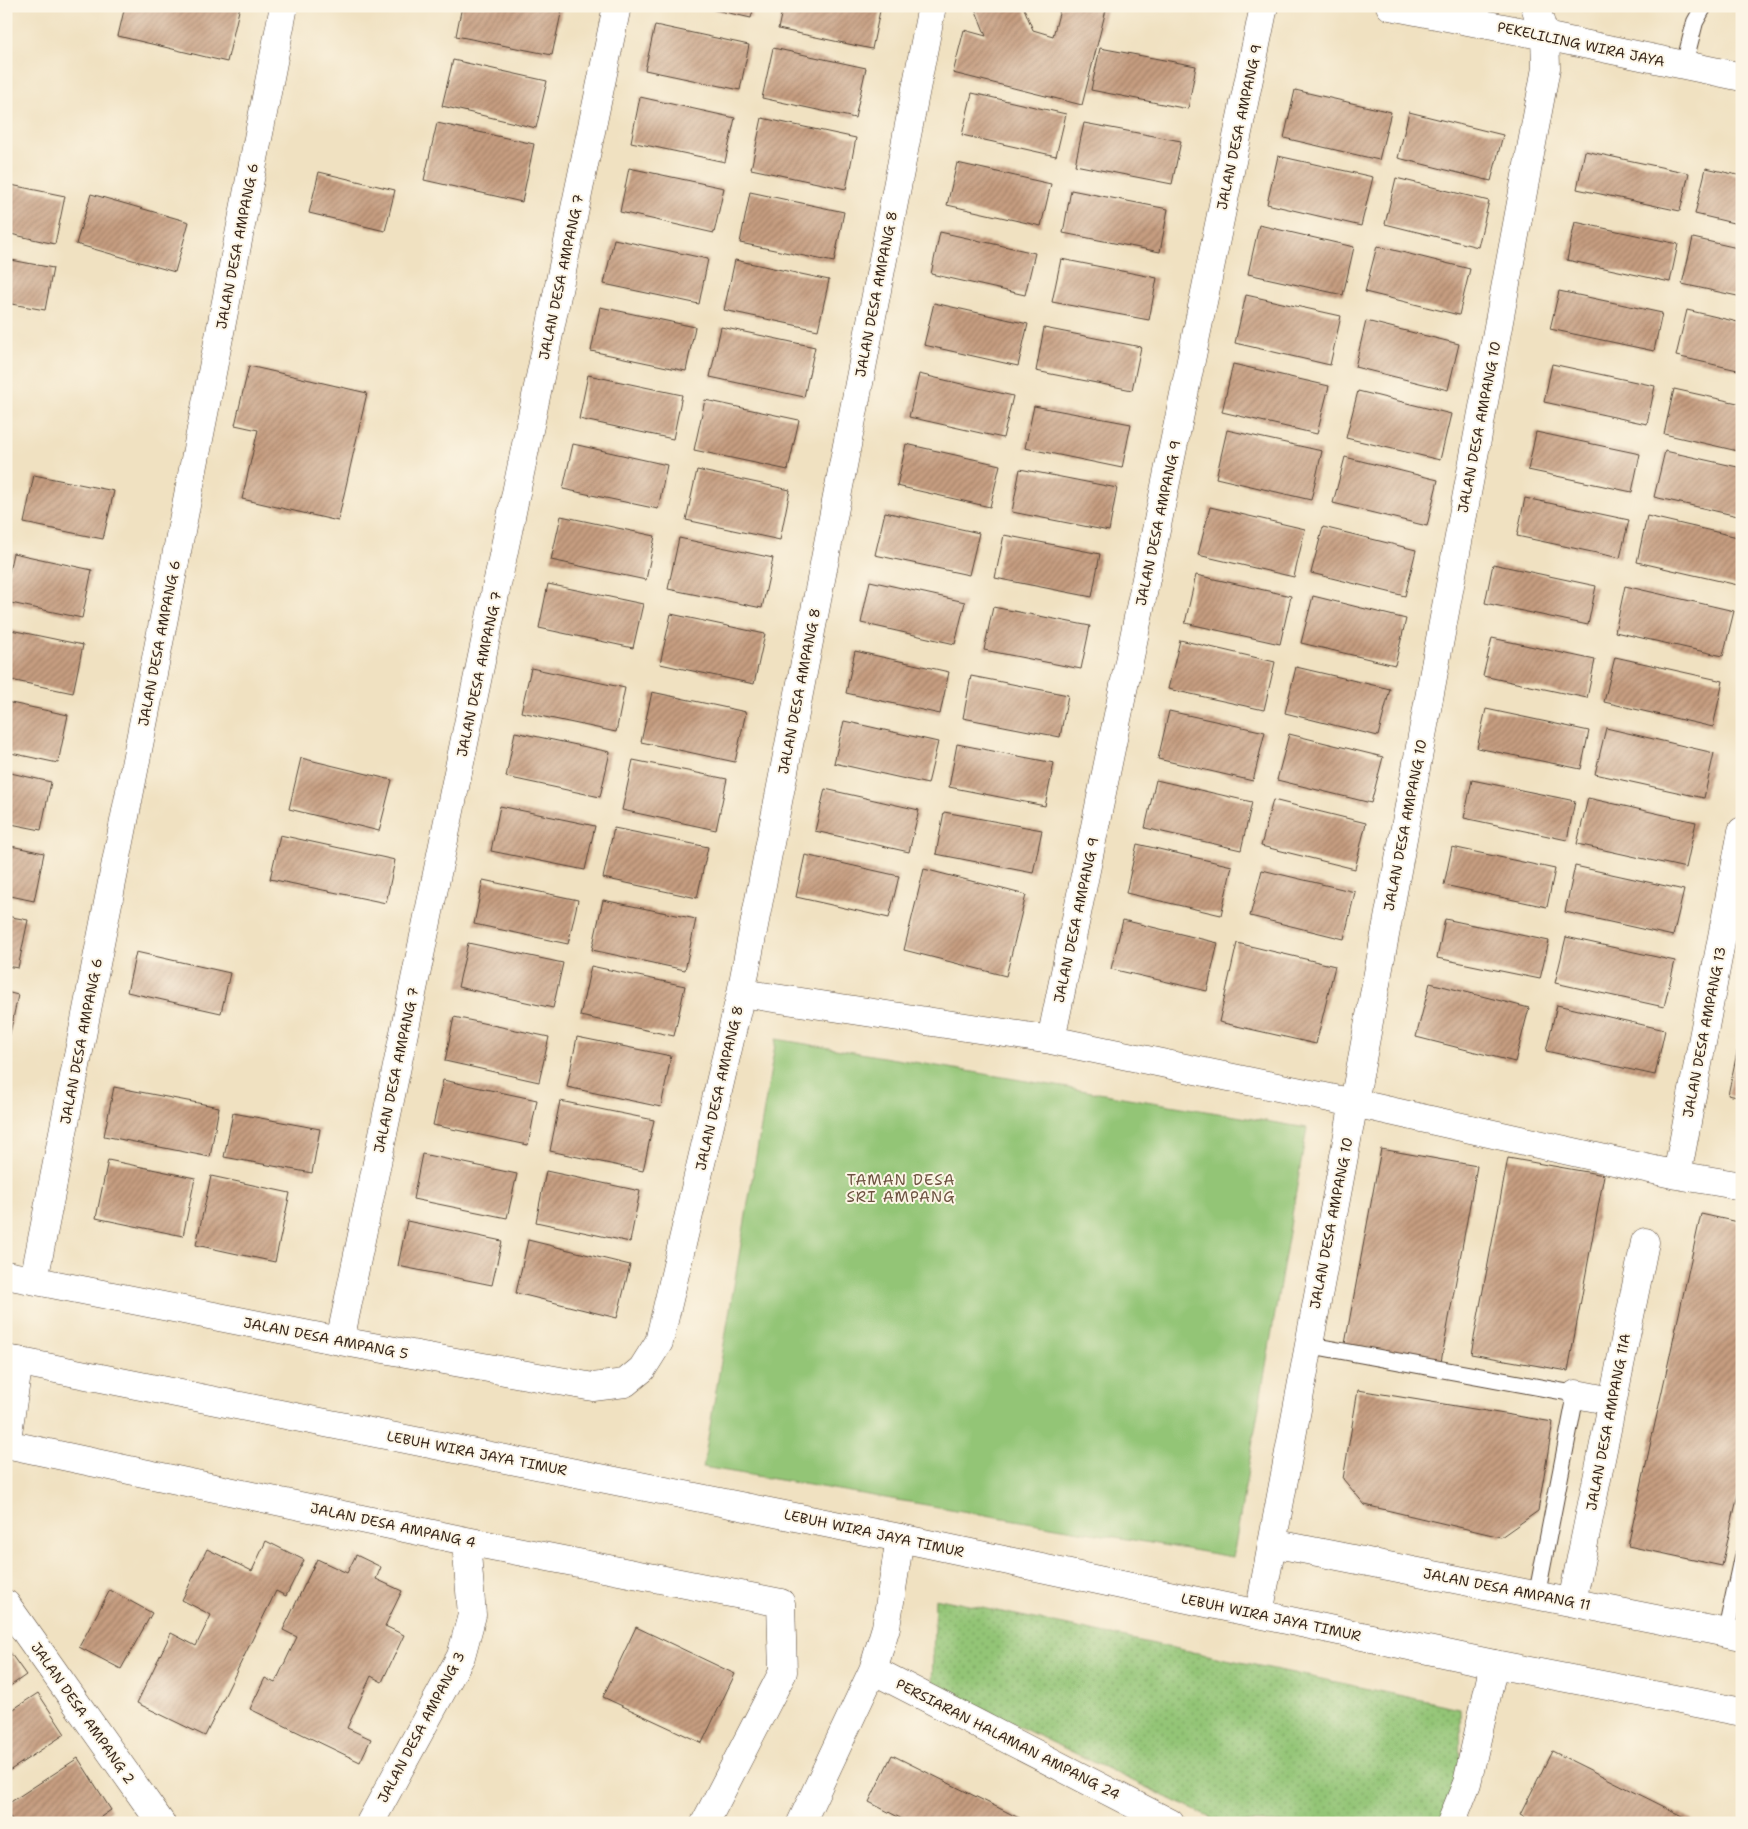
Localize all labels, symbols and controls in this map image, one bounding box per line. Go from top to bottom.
street label: PEKELILING WIRA JAYA [1496,17,1666,71]
street label: JALAN DESA AMPANG 9 [1213,43,1265,211]
street label: JALAN DESA AMPANG 6 [212,161,262,331]
street label: JALAN DESA AMPANG 7 [535,193,587,361]
street label: JALAN DESA AMPANG 8 [851,209,901,379]
street label: JALAN DESA AMPANG 10 [1454,340,1504,514]
street label: JALAN DESA AMPANG 9 [1132,439,1184,607]
street label: JALAN DESA AMPANG 6 [134,558,184,728]
street label: JALAN DESA AMPANG 7 [453,590,505,758]
street label: JALAN DESA AMPANG 8 [774,606,824,776]
street label: JALAN DESA AMPANG 10 [1380,738,1430,912]
street label: JALAN DESA AMPANG 9 [1050,836,1102,1004]
street label: JALAN DESA AMPANG 13 [1679,945,1729,1119]
street label: JALAN DESA AMPANG 6 [56,956,106,1126]
street label: JALAN DESA AMPANG 7 [370,986,422,1154]
street label: JALAN DESA AMPANG 8 [691,1004,747,1172]
street label: JALAN DESA AMPANG 10 [1306,1136,1356,1310]
district label: TAMAN DESA SRI AMPANG [846,1170,956,1207]
street label: JALAN DESA AMPANG 5 [242,1313,410,1363]
street label: JALAN DESA AMPANG 11A [1582,1332,1634,1512]
street label: LEBUH WIRA JAYA TIMUR [385,1427,569,1479]
street label: JALAN DESA AMPANG 4 [309,1499,478,1551]
street label: LEBUH WIRA JAYA TIMUR [783,1505,966,1561]
street label: JALAN DESA AMPANG 11 [1422,1564,1592,1614]
street label: LEBUH WIRA JAYA TIMUR [1180,1589,1363,1645]
street label: JALAN DESA AMPANG 2 [27,1639,139,1787]
street label: JALAN DESA AMPANG 3 [373,1648,469,1806]
street label: PERSIARAN HALAMAN AMPANG 24 [893,1674,1123,1804]

